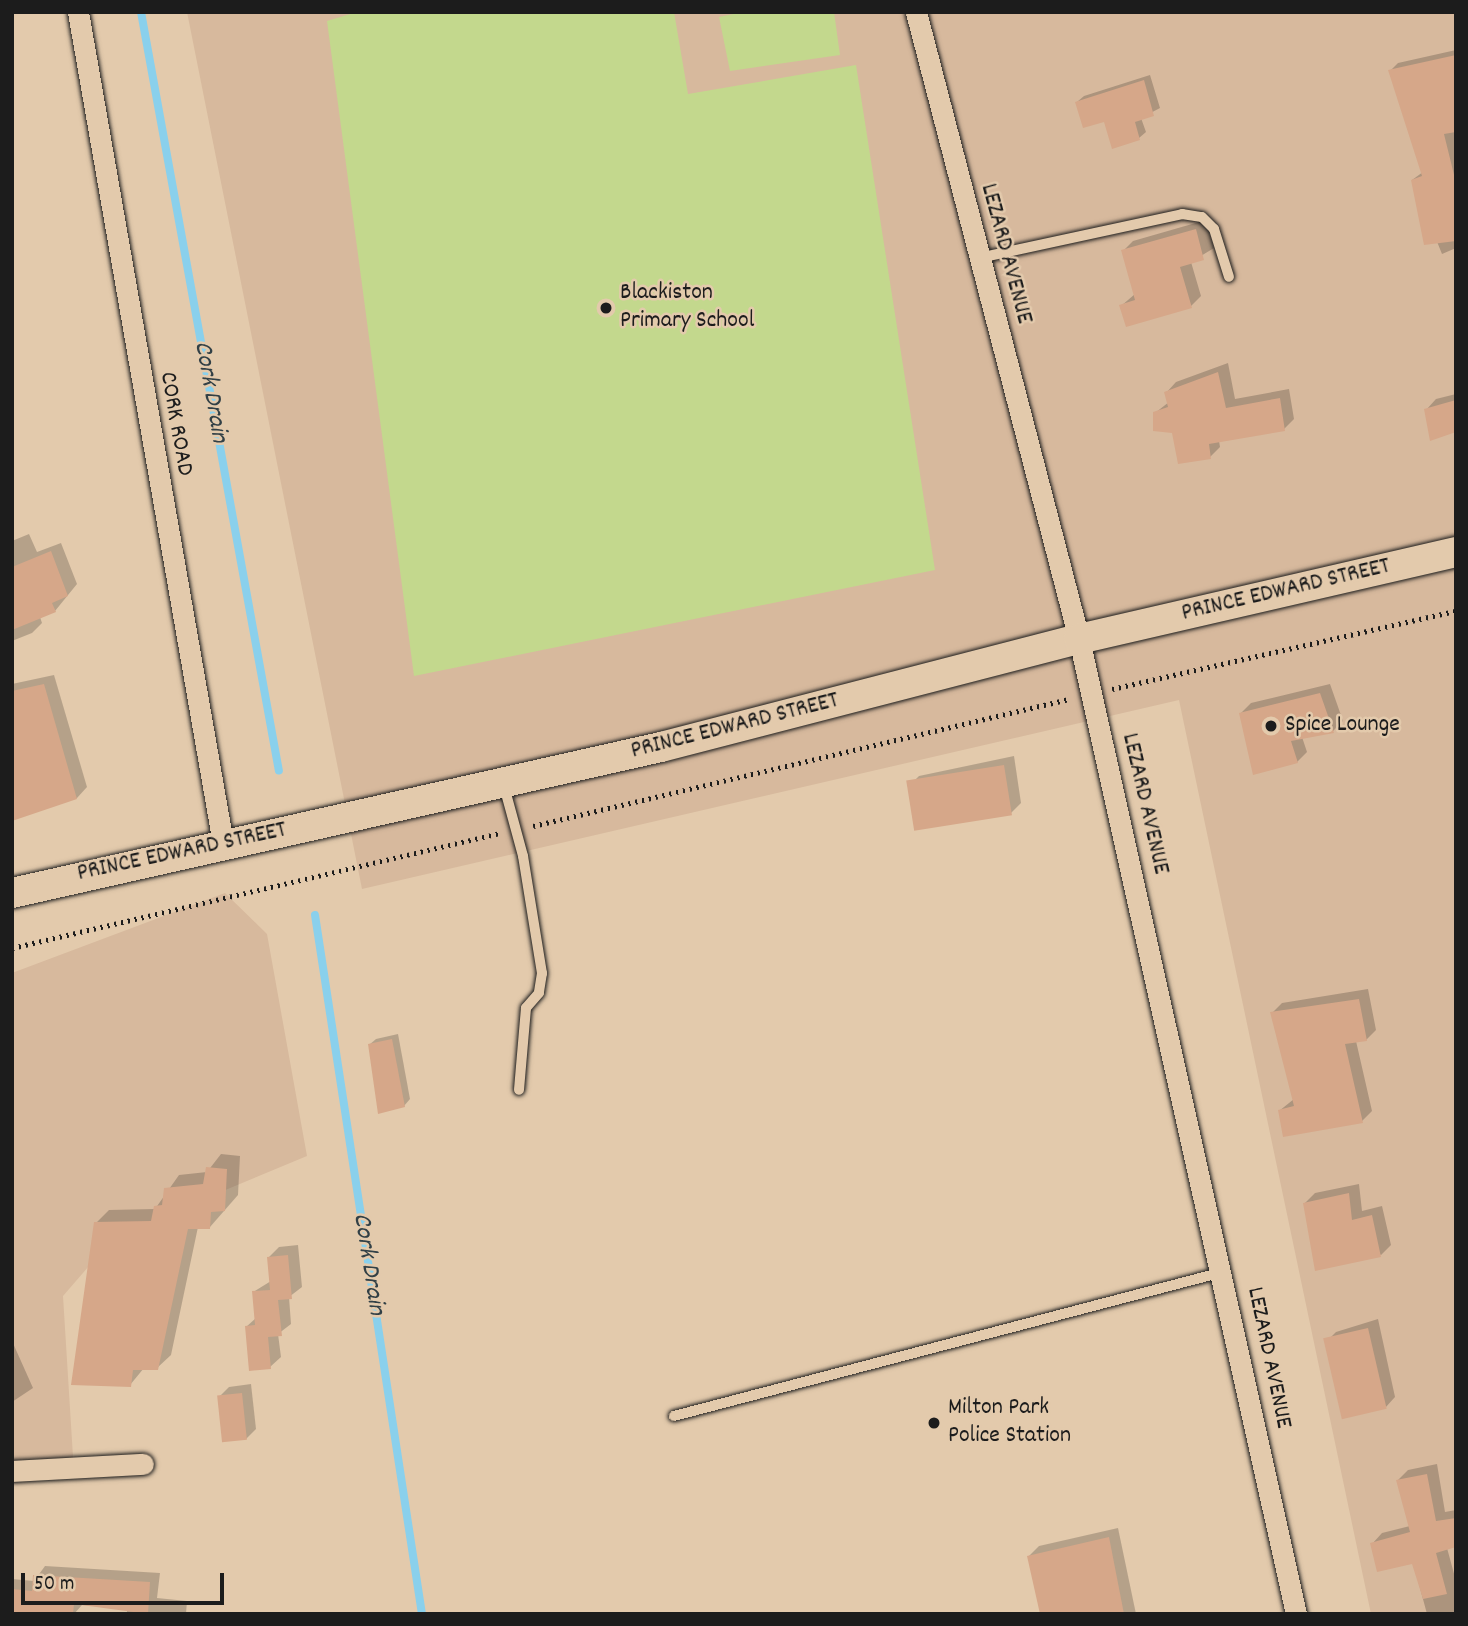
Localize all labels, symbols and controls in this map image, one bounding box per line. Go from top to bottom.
street label: LEZARD AVENUE [972,181,1038,327]
place label: Blackiston Primary School [620,280,754,336]
marker: Blackiston Primary School [598,300,614,316]
water label: Cork Drain [186,339,234,445]
street label: CORK ROAD [152,370,198,478]
street label: PRINCE EDWARD STREET [1179,553,1393,629]
street label: PRINCE EDWARD STREET [628,687,842,767]
place label: Spice Lounge [1285,712,1400,740]
marker: Spice Lounge [1263,718,1279,734]
street label: LEZARD AVENUE [1114,731,1174,877]
street label: PRINCE EDWARD STREET [75,817,289,889]
water label: Cork Drain [345,1211,391,1317]
street label: LEZARD AVENUE [1239,1285,1297,1431]
place label: Milton Park Police Station [948,1395,1071,1451]
marker: Milton Park Police Station [926,1415,942,1431]
scale bar [24,1560,228,1604]
text: 50 m [34,1570,74,1600]

